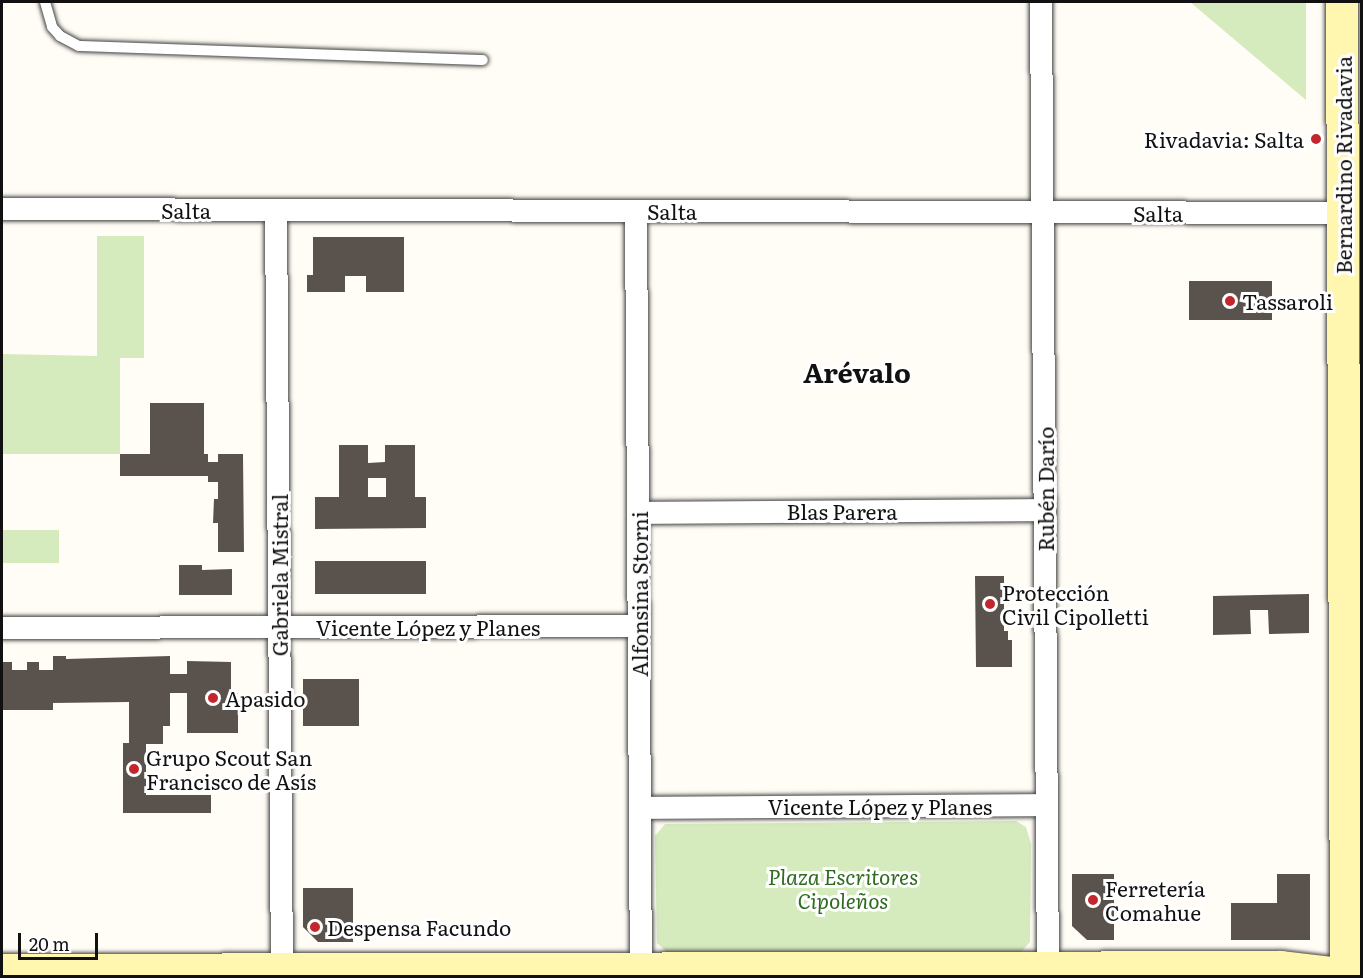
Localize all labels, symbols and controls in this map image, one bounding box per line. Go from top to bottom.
street label: Bernardino Rivadavia [1330,56,1356,274]
place label: Rivadavia: Salta [1144,126,1304,152]
marker: Rivadavia: Salta [1309,132,1323,146]
street label: Salta [161,197,211,223]
street label: Salta [647,198,697,224]
street label: Salta [1133,200,1183,226]
place label: Tassaroli [1242,288,1333,314]
marker: Tassaroli [1223,294,1237,308]
district label: Arévalo [803,356,911,388]
street label: Rubén Darío [1032,426,1058,552]
street label: Gabriela Mistral [266,494,292,656]
street label: Blas Parera [786,498,898,524]
street label: Alfonsina Storni [626,511,652,677]
place label: Protección Civil Cipolletti [1002,579,1149,629]
marker: Protección Civil Cipolletti [983,597,997,611]
street label: Vicente López y Planes [316,614,540,640]
place label: Apasido [225,685,306,711]
marker: Apasido [206,691,220,705]
place label: Grupo Scout San Francisco de Asís [146,744,316,794]
marker: Grupo Scout San Francisco de Asís [127,762,141,776]
street label: Vicente López y Planes [768,793,992,819]
park label: Plaza Escritores Cipoleños [768,863,918,913]
place label: Ferretería Comahue [1105,875,1205,925]
marker: Ferretería Comahue [1086,893,1100,907]
place label: Despensa Facundo [327,914,511,940]
marker: Despensa Facundo [308,920,322,934]
scale bar [21,921,100,959]
text: 20 m [29,930,70,957]

